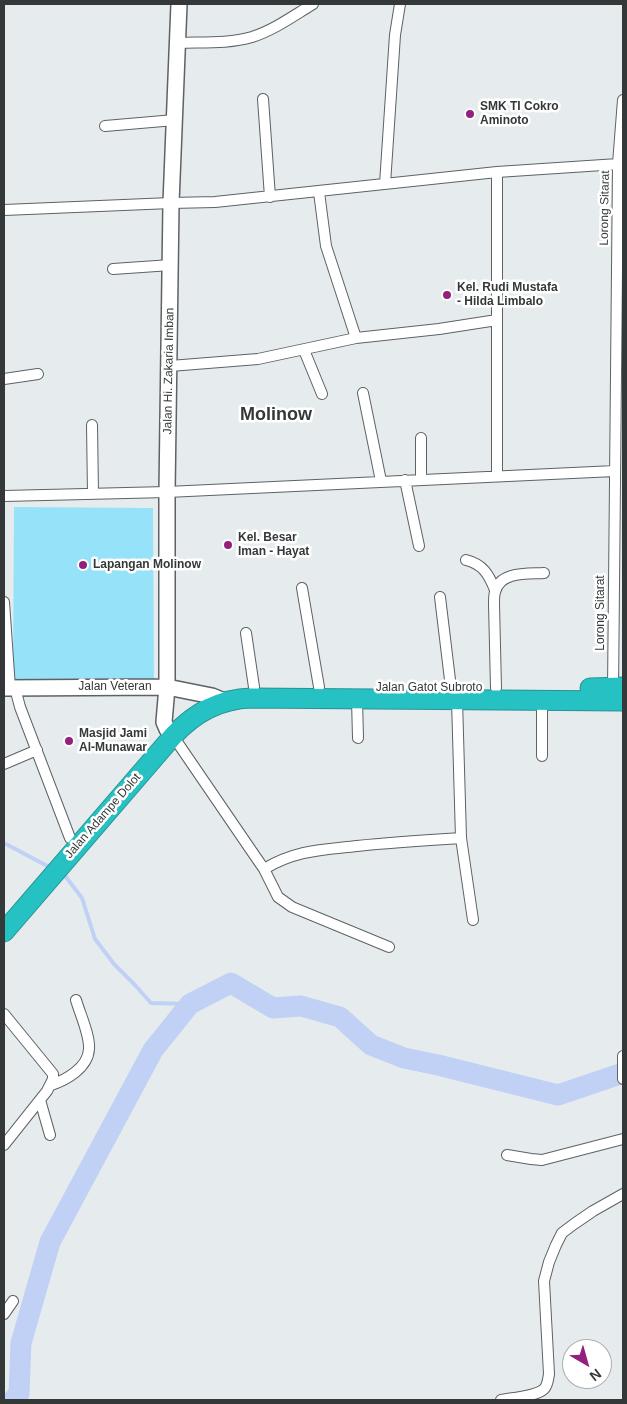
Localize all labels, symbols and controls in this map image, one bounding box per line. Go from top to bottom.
place label: SMK TI Cokro Aminoto [480,100,559,128]
marker: SMK TI Cokro Aminoto [464,108,476,120]
street label: Lorong Sitarat [597,170,613,246]
place label: Kel. Rudi Mustafa - Hilda Limbalo [457,281,558,309]
marker: Kel. Rudi Mustafa - Hilda Limbalo [441,289,453,301]
street label: Jalan Hi. Zakaria Imban [161,308,177,434]
district label: Molinow [240,404,312,426]
place label: Kel. Besar Iman - Hayat [238,531,309,559]
marker: Kel. Besar Iman - Hayat [222,539,234,551]
place label: Lapangan Molinow [93,558,201,572]
marker: Lapangan Molinow [77,559,89,571]
street label: Lorong Sitarat [594,575,608,651]
street label: Jalan Veteran [78,680,152,694]
street label: Jalan Gatot Subroto [376,681,482,695]
place label: Masjid Jami Al-Munawar [79,727,147,755]
marker: Masjid Jami Al-Munawar [63,735,75,747]
street label: Jalan Adampe Dolot [62,770,144,862]
north arrow [562,1339,612,1389]
text: N [587,1366,605,1384]

